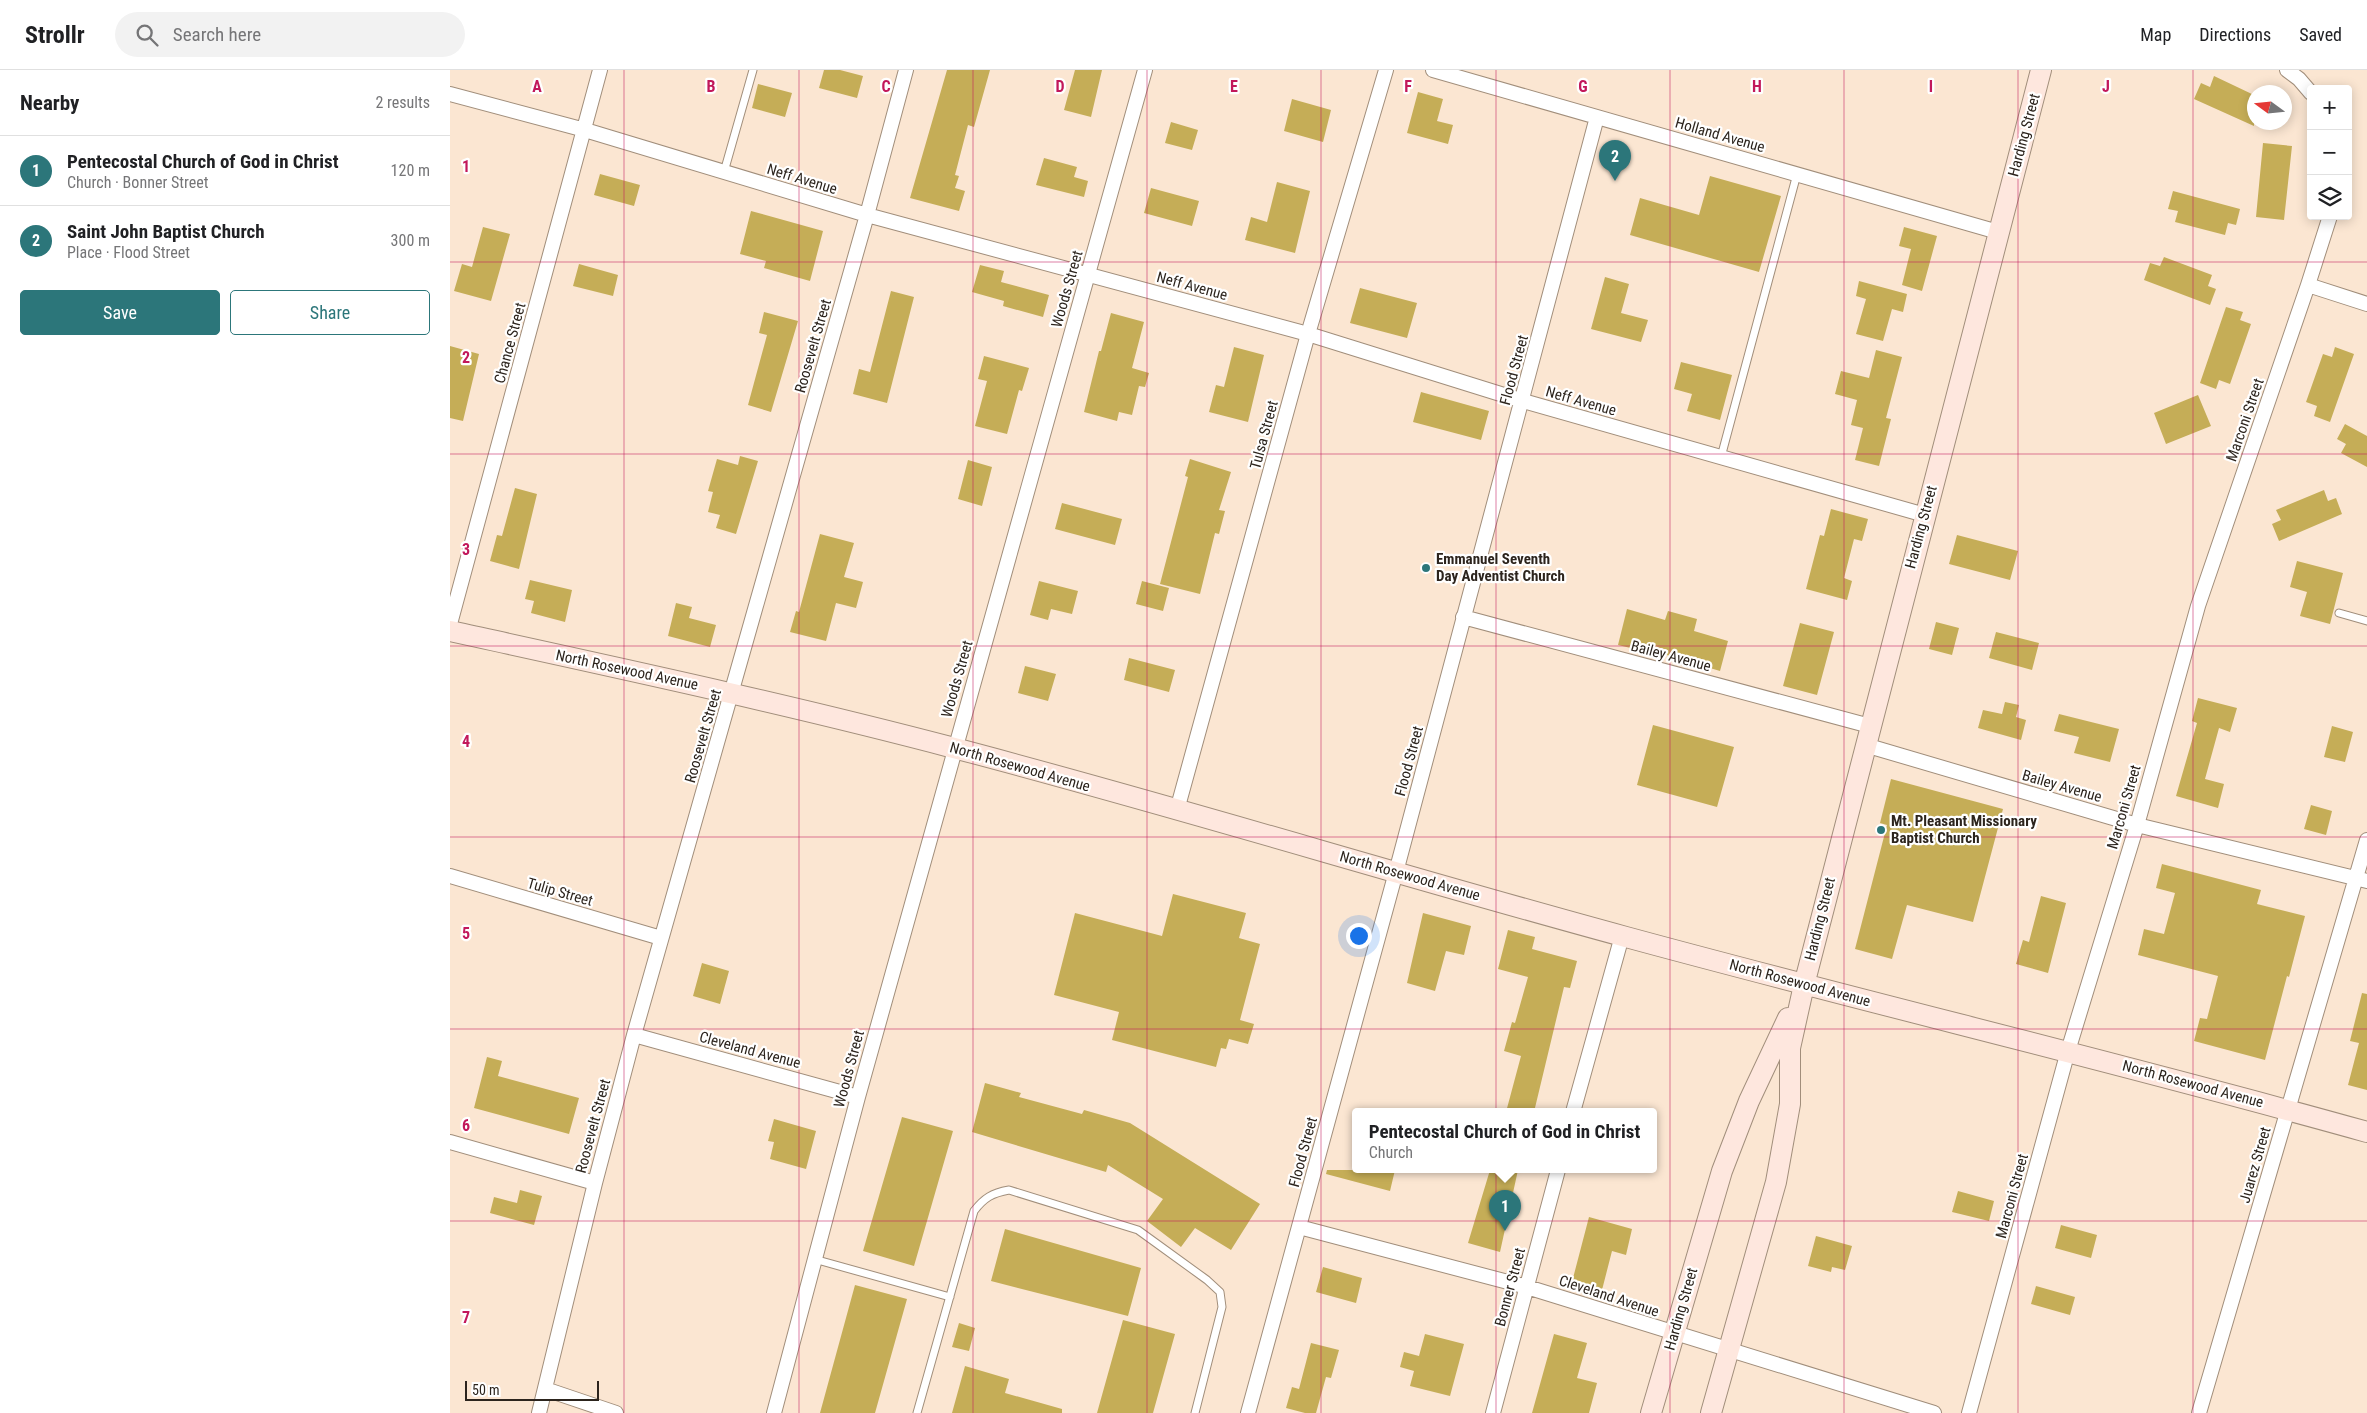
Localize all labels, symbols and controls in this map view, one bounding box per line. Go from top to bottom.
search box [115,12,465,57]
text: Strollr [25,21,85,49]
icon: search [133,21,161,49]
text: Search here [173,23,261,46]
text: Map [2140,24,2171,45]
text: Directions [2199,24,2271,45]
text: Saved [2299,24,2342,45]
text: A [532,77,542,96]
text: B [707,77,716,96]
text: C [881,77,891,96]
text: D [1055,77,1065,96]
text: E [1230,77,1238,96]
text: F [1404,77,1412,96]
text: G [1578,77,1588,96]
text: H [1752,77,1762,96]
text: I [1929,77,1933,96]
text: J [2102,77,2110,96]
north arrow [2247,85,2292,130]
map controls [2307,85,2352,220]
button: + [2307,85,2352,130]
text: Nearby [20,91,79,115]
street label: Harding Street [2004,92,2044,178]
text: 2 results [375,93,430,112]
street label: Holland Avenue [1673,114,1767,156]
button: − [2307,130,2352,175]
pin: 2 [1599,140,1631,181]
text: Pentecostal Church of God in Christ [67,150,339,173]
text: 1 [462,157,470,176]
street label: Neff Avenue [765,160,839,198]
text: 1 [32,161,40,180]
text: 120 m [391,161,430,180]
text: Church · Bonner Street [67,173,208,192]
button: layers [2307,175,2352,220]
text: Saint John Baptist Church [67,220,265,243]
text: 2 [32,231,40,250]
text: 300 m [391,231,430,250]
text: Place · Flood Street [67,243,190,262]
street label: Woods Street [1047,248,1087,330]
street label: Neff Avenue [1155,268,1229,304]
button: Save [20,290,220,335]
button: Share [230,290,430,335]
street label: Roosevelt Street [791,297,835,395]
street label: Chance Street [491,301,529,385]
street label: Flood Street [1496,333,1532,407]
text: 2 [462,348,470,367]
street label: Marconi Street [2222,376,2268,464]
street label: Neff Avenue [1544,382,1618,420]
street label: Tulsa Street [1246,399,1282,471]
street label: Harding Street [1901,484,1941,570]
text: 3 [462,540,470,559]
place label: Emmanuel Seventh Day Adventist Church [1436,550,1565,585]
marker: Emmanuel Seventh Day Adventist Church [1420,562,1432,574]
street label: Bailey Avenue [1629,637,1713,675]
street label: Woods Street [937,638,977,720]
street label: North Rosewood Avenue [554,646,700,694]
street label: Roosevelt Street [681,687,725,785]
street label: Flood Street [1391,724,1427,798]
text: 4 [462,732,470,751]
street label: North Rosewood Avenue [948,738,1092,796]
street label: Marconi Street [2103,763,2145,851]
street label: Bailey Avenue [2020,766,2104,806]
place label: Mt. Pleasant Missionary Baptist Church [1891,812,2037,847]
marker: Mt. Pleasant Missionary Baptist Church [1875,824,1887,836]
street label: North Rosewood Avenue [1338,847,1482,905]
street label: Tulip Street [525,874,595,910]
street label: Harding Street [1801,876,1839,962]
your location [1346,923,1372,949]
text: 5 [462,924,470,943]
street label: North Rosewood Avenue [1728,956,1872,1010]
street label: Cleveland Avenue [697,1028,803,1072]
street label: Woods Street [830,1028,868,1110]
street label: North Rosewood Avenue [2121,1057,2265,1111]
street label: Roosevelt Street [572,1077,614,1175]
popup [1352,1108,1657,1173]
street label: Flood Street [1285,1115,1321,1189]
text: 6 [462,1116,470,1135]
text: Pentecostal Church of God in Christ [1369,1120,1640,1143]
street label: Juarez Street [2236,1125,2274,1205]
text: Church [1369,1143,1413,1162]
street label: Marconi Street [1992,1152,2032,1240]
pin: 1 [1489,1190,1521,1231]
street label: Bonner Street [1491,1246,1529,1328]
street label: Harding Street [1661,1266,1701,1352]
street label: Cleveland Avenue [1557,1271,1661,1321]
text: 7 [462,1308,470,1327]
scale bar [465,1378,599,1401]
text: 50 m [472,1382,500,1398]

